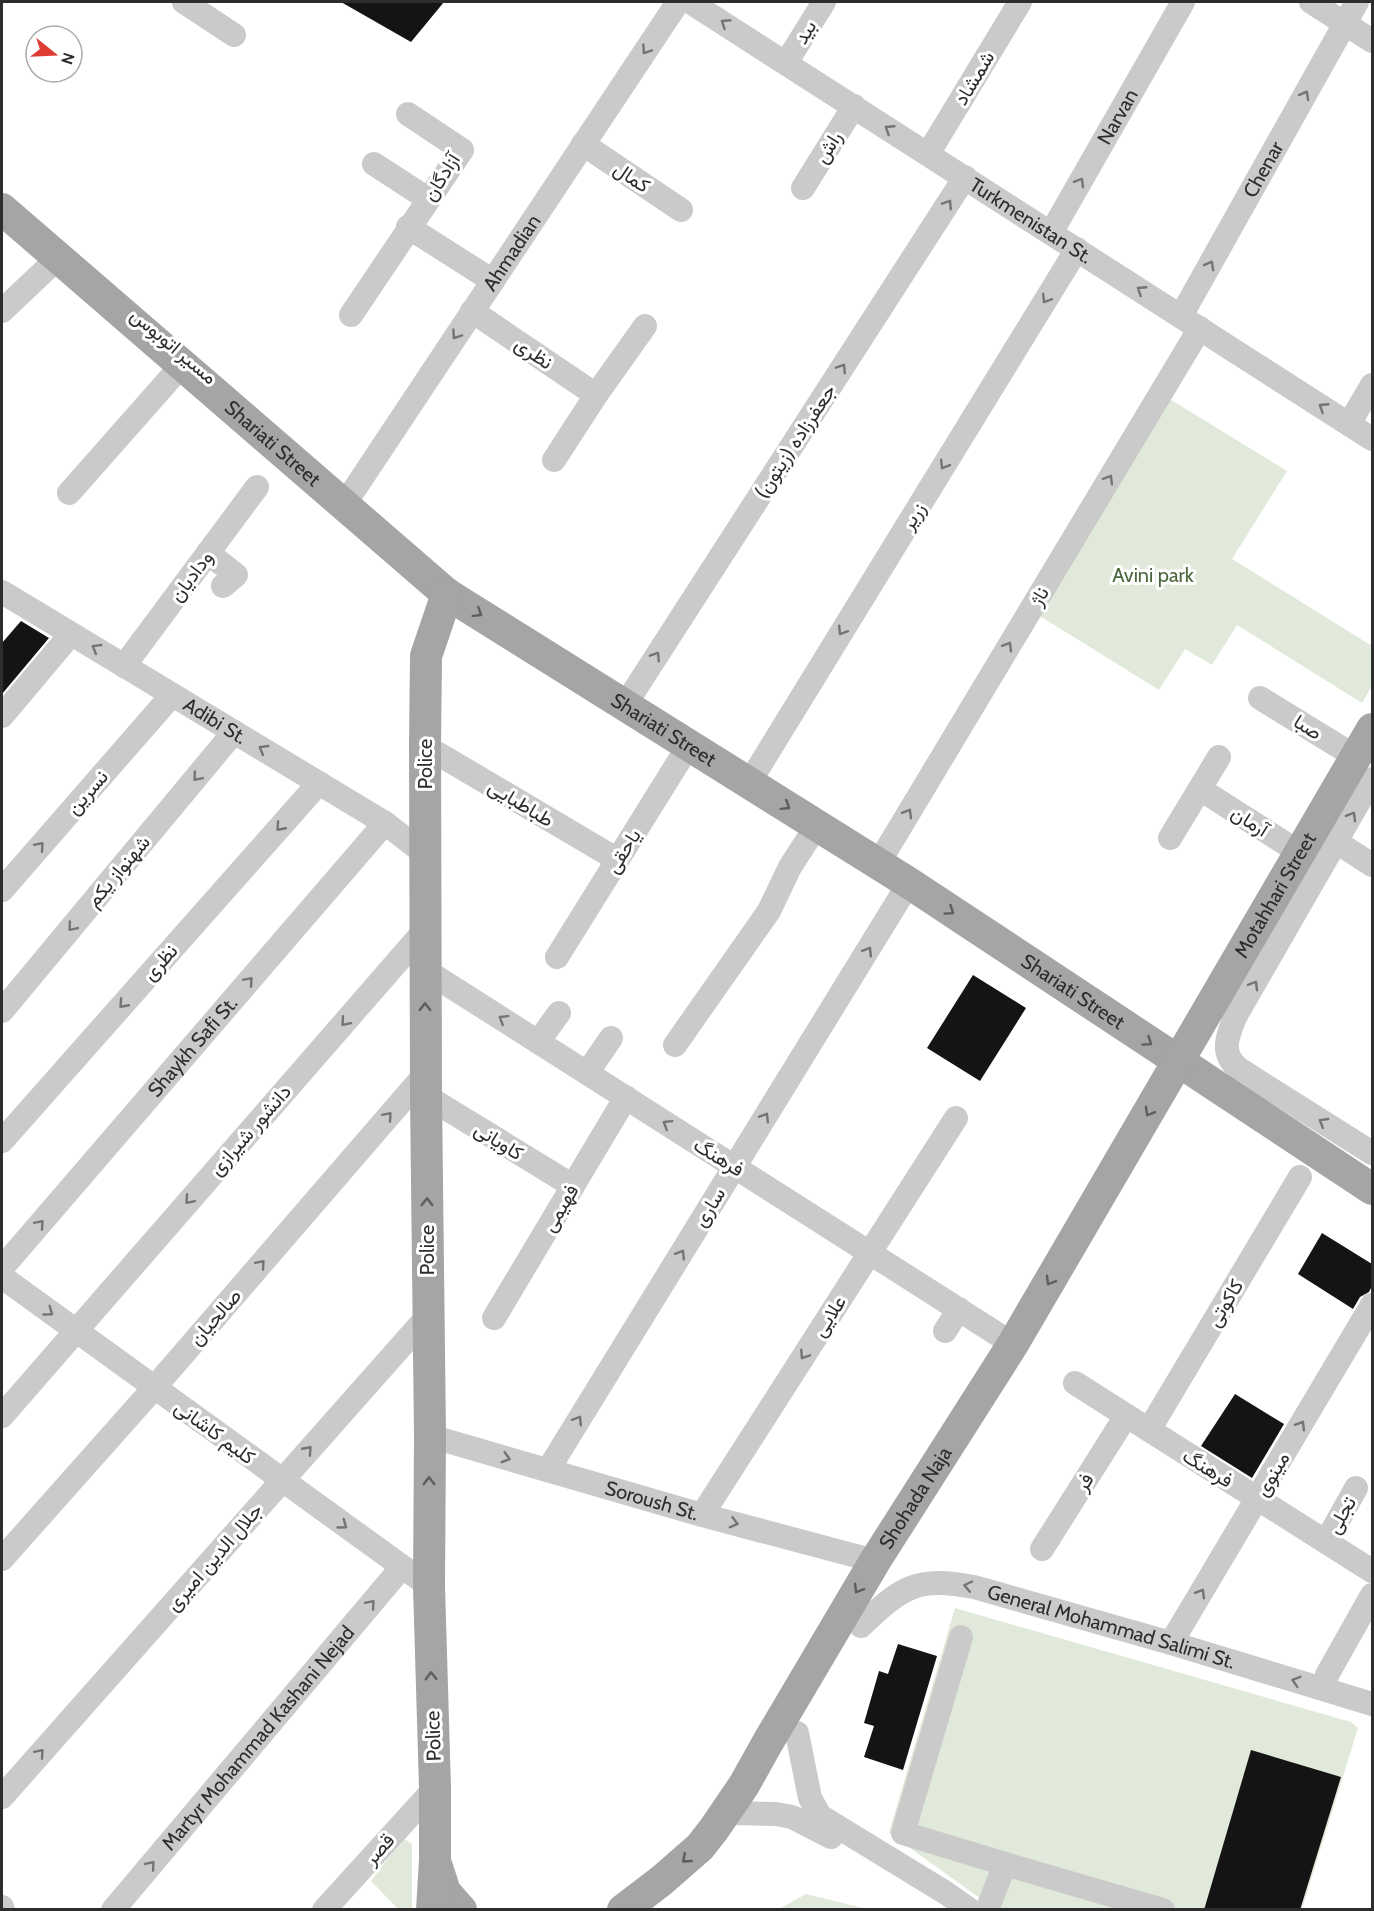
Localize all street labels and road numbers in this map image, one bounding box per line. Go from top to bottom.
street label: بید [789,16,821,48]
street label: شمشاد [949,47,999,109]
street label: Narvan [1092,84,1143,149]
street label: راش [809,126,848,168]
street label: Chenar [1238,137,1289,202]
street label: آزادگان [417,148,466,206]
street label: کمال [609,156,655,198]
street label: Turkmenistan St. [965,172,1097,269]
street label: Ahmadian [478,210,546,295]
street label: مسیر اتوبوس [125,303,222,390]
street label: نظری [510,332,558,375]
street label: جعفرزاده (زیتون) [749,380,842,503]
street label: Shariati Street [220,395,326,491]
street label: زریر [895,498,931,536]
street label: ودادیان [164,546,219,607]
street label: ناژ [1024,582,1055,611]
street label: Shariati Street [607,688,721,771]
street label: Adibi St. [179,692,251,749]
street label: صبا [1289,709,1327,745]
street label: Police [413,739,437,789]
street label: نسرین [61,765,114,820]
street label: طباطبایی [484,774,558,832]
street label: آرمان [1226,800,1274,843]
street label: یاحقی [600,824,646,878]
street label: Motahhari Street [1229,828,1321,962]
street label: شهنواز یکم [81,830,156,912]
street label: نظری [137,939,183,986]
street label: Shariati Street [1017,949,1129,1034]
street label: Shaykh Safi St. [143,992,242,1102]
street label: دانشور شیرازی [204,1080,297,1181]
street label: کاویانی [470,1117,528,1166]
street label: فرهنگ [689,1132,749,1183]
street label: فهیمی [537,1180,584,1237]
street label: ساری [688,1183,731,1232]
street label: Police [415,1225,439,1275]
street label: کاکوتی [1202,1275,1249,1332]
street label: صالحیان [184,1284,246,1350]
street label: علایی [807,1291,851,1341]
street label: کلیم کاشانی [170,1395,260,1470]
street label: Shohada Naja [874,1442,957,1553]
street label: فرهنگ [1178,1443,1238,1494]
street label: مینوی [1249,1447,1295,1501]
street label: فر [1069,1468,1099,1497]
street label: Soroush St. [602,1475,701,1525]
street label: تجلی [1321,1492,1361,1538]
street label: جلال الدین امیری [161,1498,268,1616]
street label: General Mohammad Salimi St. [985,1579,1238,1674]
street label: Martyr Mohammad Kashani Nejad [157,1621,359,1855]
street label: Police [420,1710,446,1762]
street label: قصر [358,1828,400,1871]

